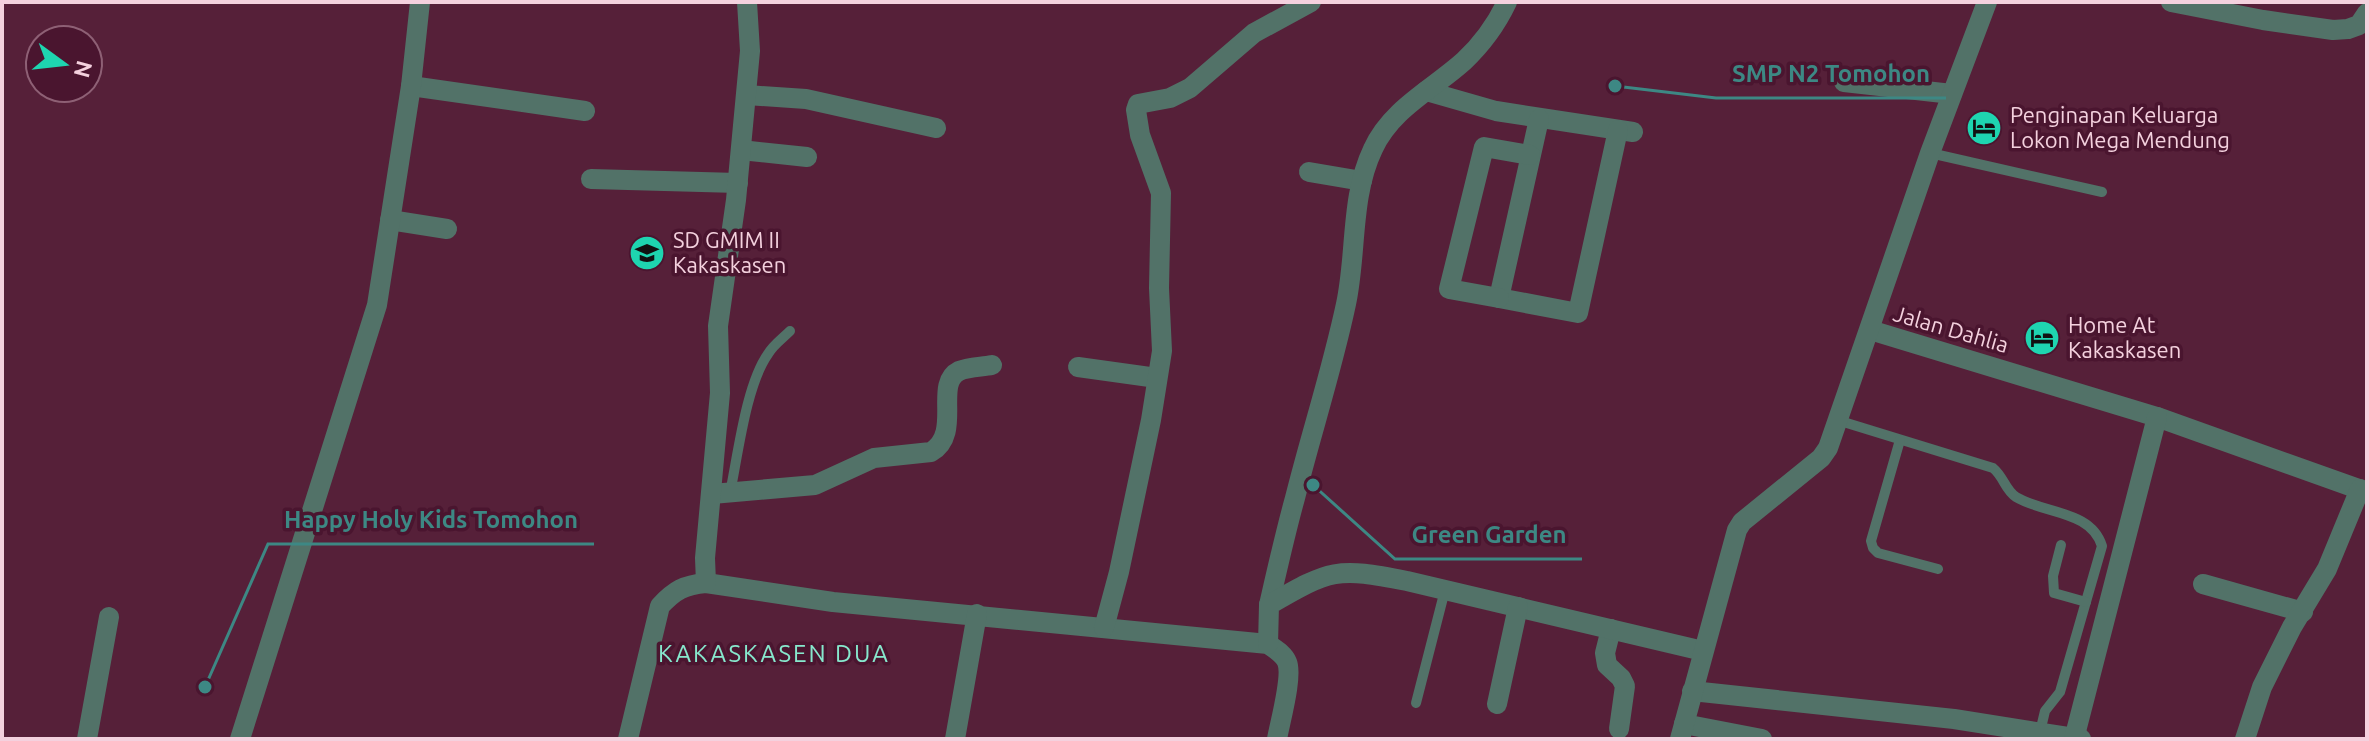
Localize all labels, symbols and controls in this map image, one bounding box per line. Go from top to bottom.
north arrow [24,24,104,104]
callout: SMP N2 Tomohon [1716,50,1946,98]
text: N [70,58,98,80]
text: SMP N2 Tomohon [1732,60,1930,87]
place label: Penginapan Keluarga Lokon Mega Mendung [2010,102,2230,152]
hotel icon: Penginapan Keluarga Lokon Mega Mendung [1965,109,2003,147]
place label: SD GMIM II Kakaskasen [673,227,786,277]
school or university icon: SD GMIM II Kakaskasen [628,234,666,272]
street label: Jalan Dahlia [1891,300,2012,357]
place label: Home At Kakaskasen [2068,312,2181,362]
hotel icon: Home At Kakaskasen [2023,319,2061,357]
callout: Happy Holy Kids Tomohon [268,496,594,544]
text: Happy Holy Kids Tomohon [284,506,578,533]
callout: Green Garden [1395,511,1582,559]
text: Green Garden [1411,521,1567,548]
district label: KAKASKASEN DUA [658,640,890,667]

